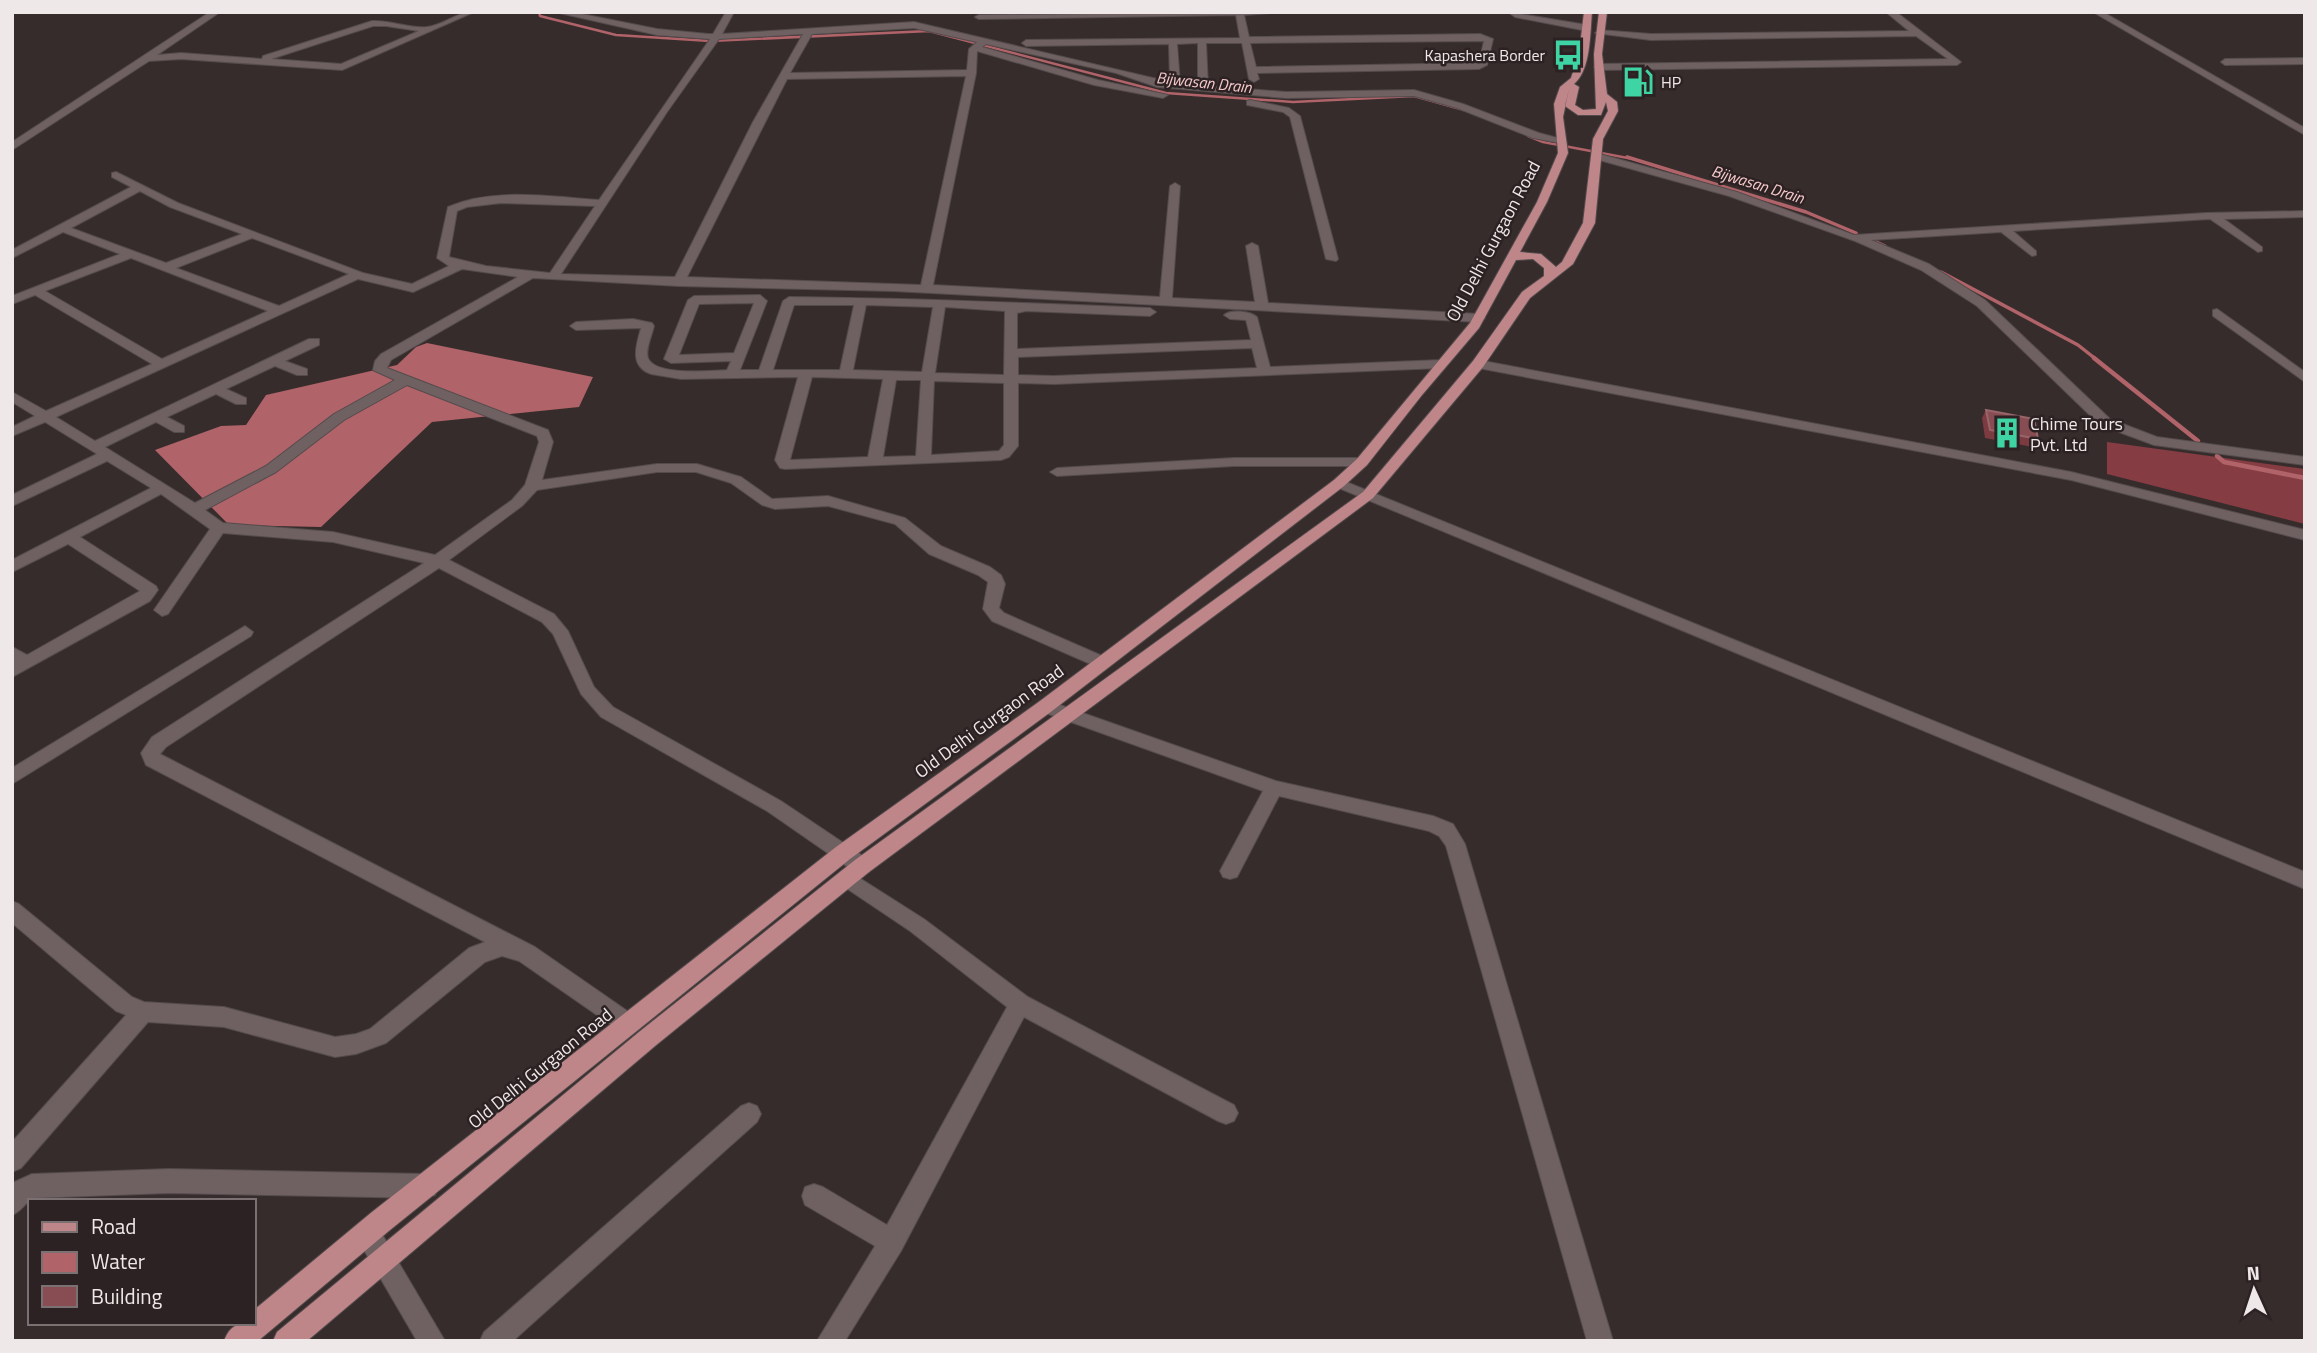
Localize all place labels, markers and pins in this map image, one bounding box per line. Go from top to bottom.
bus stop icon: Kapashera Border [1551,38,1585,72]
place label: Kapashera Border [1425,43,1545,67]
fuel station icon: HP [1621,65,1655,99]
place label: HP [1661,70,1681,94]
place label: Chime Tours Pvt. Ltd [2030,410,2123,458]
building icon: Chime Tours Pvt. Ltd [1990,416,2024,450]

